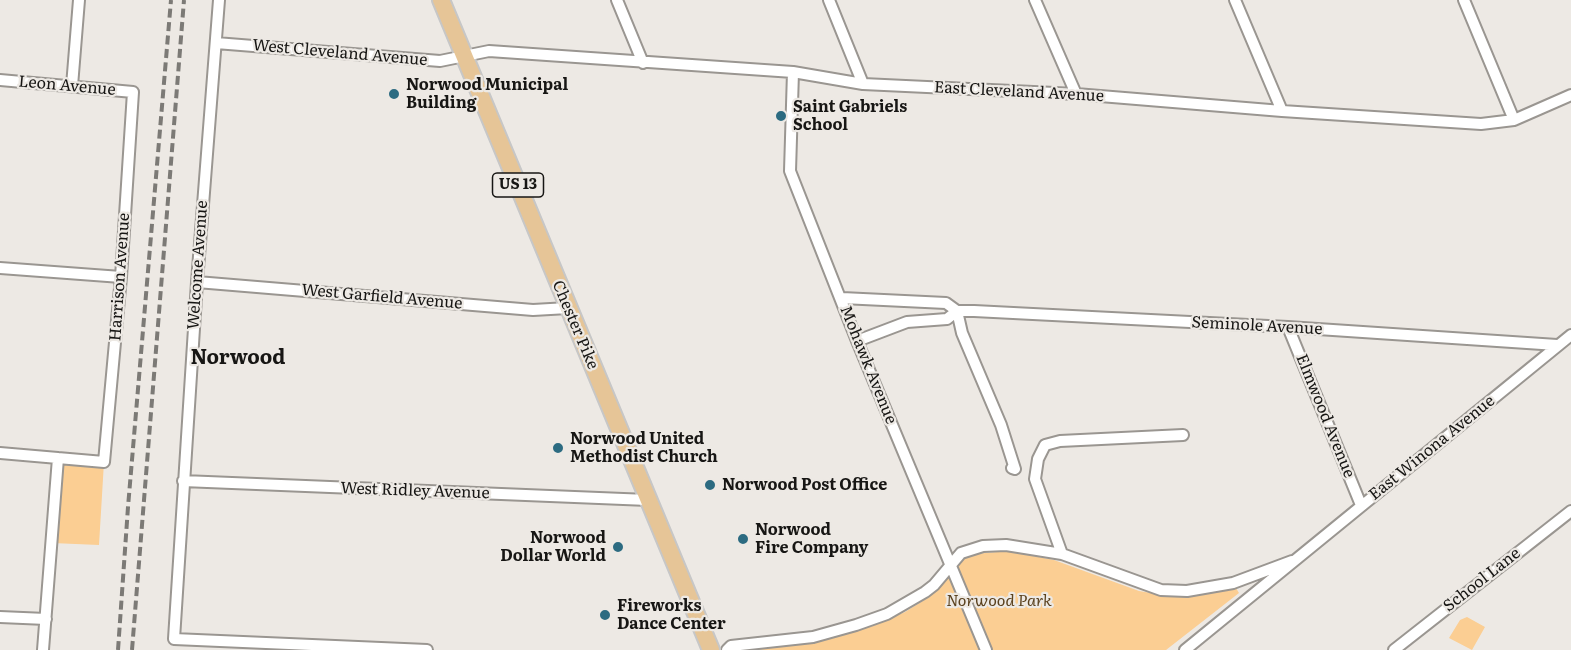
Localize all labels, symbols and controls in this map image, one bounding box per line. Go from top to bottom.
street label: West Cleveland Avenue [252,36,428,70]
street label: Leon Avenue [18,72,116,100]
place label: Norwood Municipal Building [406,75,568,113]
street label: East Cleveland Avenue [933,78,1105,106]
marker: Norwood Municipal Building [387,87,401,101]
place label: Saint Gabriels School [793,97,907,135]
marker: Saint Gabriels School [774,109,788,123]
road number: US 13 [492,173,544,197]
street label: Welcome Avenue [184,200,212,330]
street label: Harrison Avenue [106,212,134,342]
street label: Chester Pike [548,278,602,372]
street label: West Garfield Avenue [301,280,463,314]
street label: Mohawk Avenue [835,303,901,427]
street label: Seminole Avenue [1191,313,1323,339]
district label: Norwood [191,346,285,370]
street label: Elmwood Avenue [1291,351,1359,481]
street label: East Winona Avenue [1365,391,1499,505]
place label: Norwood United Methodist Church [570,429,718,467]
marker: Norwood United Methodist Church [551,441,565,455]
place label: Norwood Post Office [722,475,887,495]
marker: Norwood Post Office [703,478,717,492]
street label: West Ridley Avenue [340,479,490,503]
place label: Norwood Fire Company [755,520,868,558]
place label: Norwood Dollar World [500,528,606,566]
marker: Norwood Fire Company [736,532,750,546]
marker: Norwood Dollar World [611,540,625,554]
street label: School Lane [1440,544,1524,616]
park label: Norwood Park [946,591,1052,611]
place label: Fireworks Dance Center [617,596,726,634]
marker: Fireworks Dance Center [598,608,612,622]

